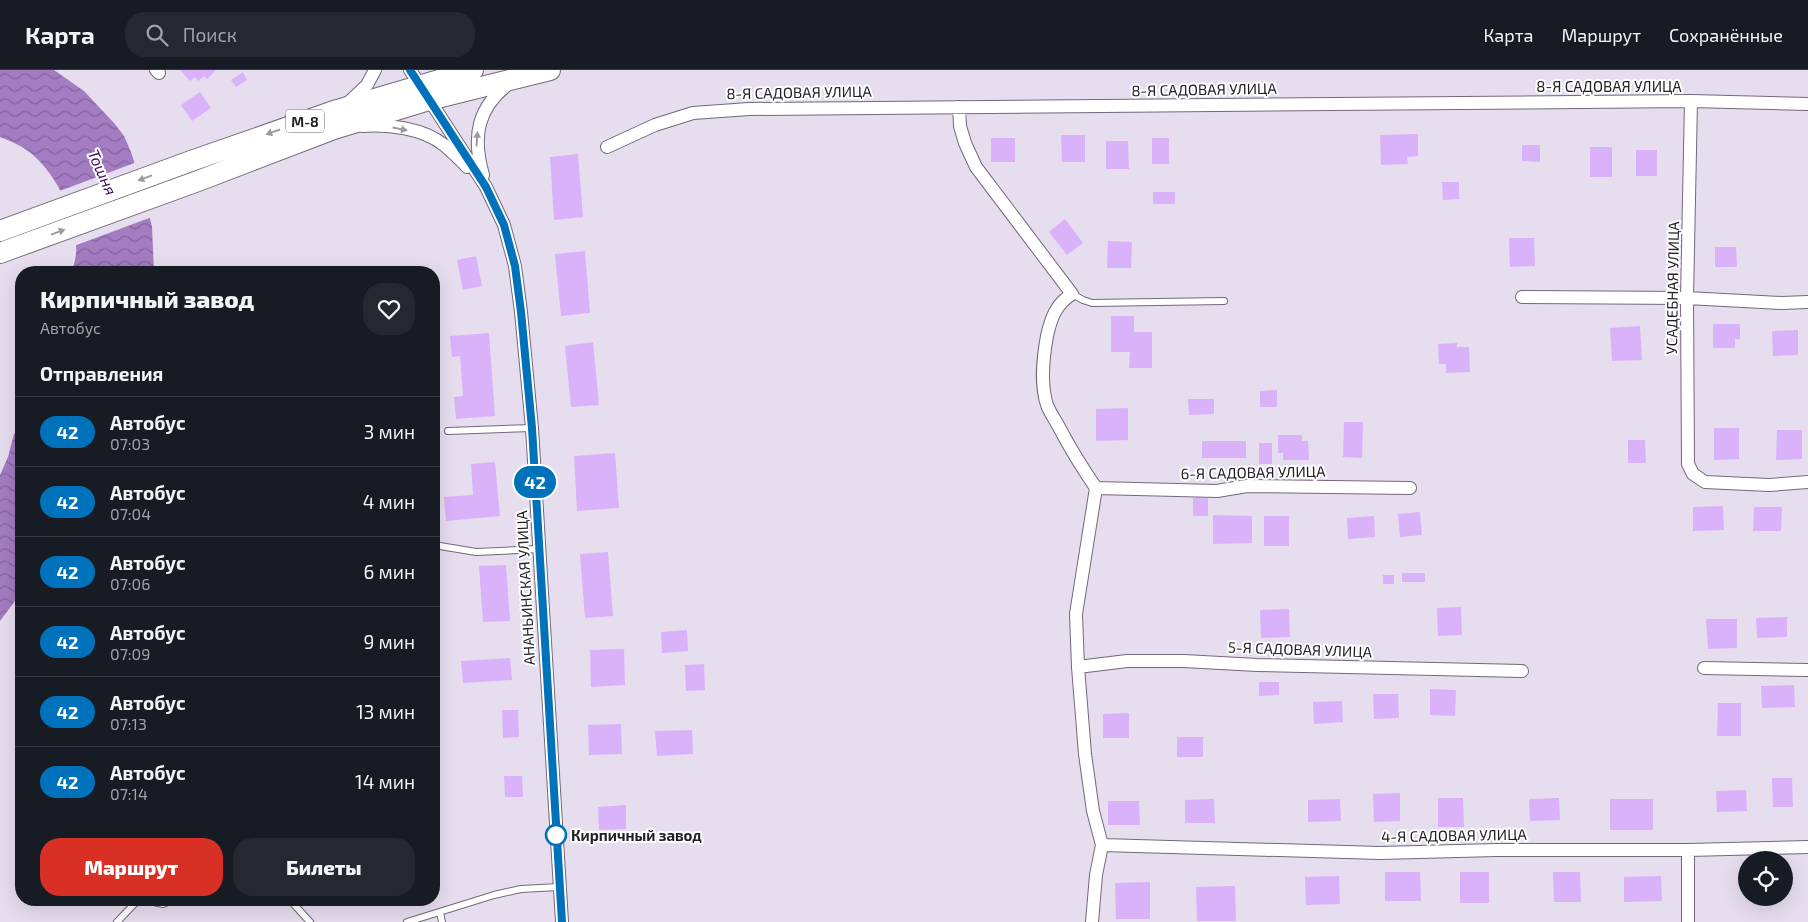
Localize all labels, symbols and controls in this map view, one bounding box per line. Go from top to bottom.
search box [125,12,475,57]
text: Карта [25,20,95,49]
icon: search [143,21,171,49]
text: Поиск [183,23,237,46]
text: Карта [1483,24,1533,46]
text: Маршрут [1561,24,1641,46]
text: Сохранённые [1669,24,1783,46]
street label: 8-Я САДОВАЯ УЛИЦА [1536,77,1682,95]
street label: 8-Я САДОВАЯ УЛИЦА [1131,79,1278,99]
street label: 8-Я САДОВАЯ УЛИЦА [726,82,873,102]
road number: М-8 [286,110,324,132]
one-way arrow [392,125,408,133]
one-way arrow [265,128,280,136]
one-way arrow [474,131,482,147]
water label: Тошня [85,146,121,198]
one-way arrow [137,174,152,182]
street label: УСАДЕБНАЯ УЛИЦА [1662,220,1682,355]
one-way arrow [51,228,66,235]
button: heart [363,283,415,335]
text: Кирпичный завод [40,284,254,313]
text: Автобус [40,318,101,337]
text: Отправления [40,362,163,385]
text: Автобус [110,411,186,434]
text: 3 мин [364,420,415,443]
text: 42 [57,421,78,443]
text: 07:03 [110,434,150,453]
street label: 6-Я САДОВАЯ УЛИЦА [1180,462,1326,482]
line badge: 42 [512,466,558,498]
text: 42 [524,471,546,493]
text: Автобус [110,481,186,504]
text: 4 мин [363,490,415,513]
text: 42 [57,491,78,513]
text: 07:04 [110,504,151,523]
street label: АНАНЬИНСКАЯ УЛИЦА [512,509,538,666]
text: Автобус [110,551,186,574]
text: 6 мин [363,560,415,583]
text: 42 [57,561,78,583]
text: 07:06 [110,574,150,593]
text: Автобус [110,621,186,644]
text: 9 мин [363,630,415,653]
text: 42 [57,631,78,653]
street label: 5-Я САДОВАЯ УЛИЦА [1228,637,1373,661]
text: 07:09 [110,644,150,663]
text: Автобус [110,691,186,714]
text: 13 мин [356,700,415,723]
text: 42 [57,701,78,723]
text: 07:13 [110,714,147,733]
text: Автобус [110,761,186,784]
text: 14 мин [355,770,415,793]
text: 42 [57,771,78,793]
text: 07:14 [110,784,148,803]
marker: Кирпичный завод [545,824,567,846]
street label: 4-Я САДОВАЯ УЛИЦА [1381,825,1528,845]
place label: Кирпичный завод [571,826,702,844]
button: Маршрут [40,838,223,896]
button: Билеты [233,838,415,896]
map controls [1738,851,1793,906]
button: locate [1738,851,1793,906]

